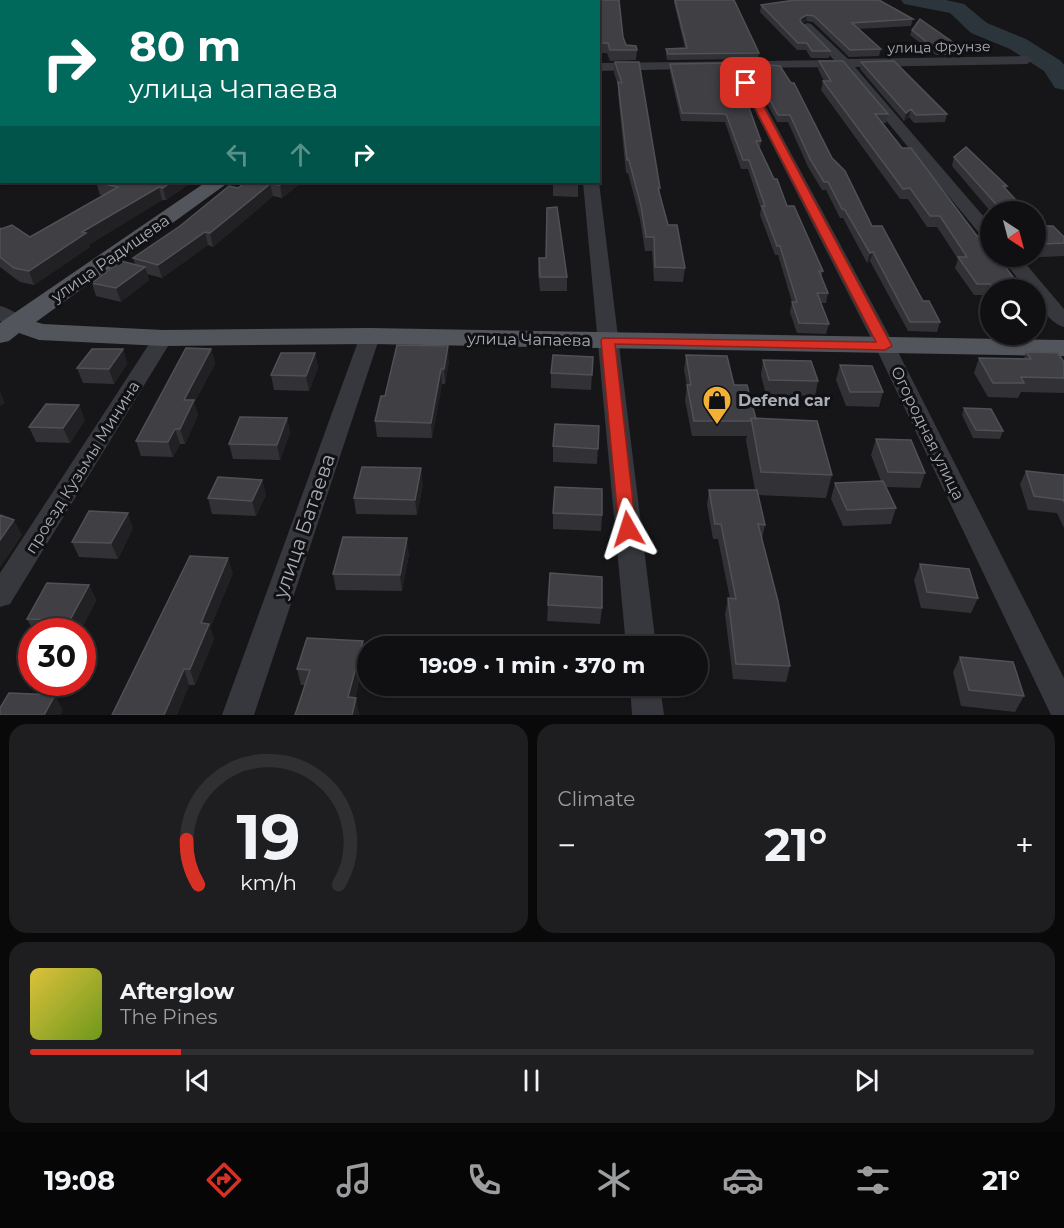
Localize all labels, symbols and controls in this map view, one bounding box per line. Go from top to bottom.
text: 80 m [129,20,241,72]
icon: right [30,24,108,102]
street label: улица Фрунзе [886,37,991,57]
pin [720,57,771,108]
icon: arrive [729,66,762,99]
text: улица Чапаева [129,72,338,105]
icon: left [221,138,254,171]
icon: ahead [284,138,317,171]
icon: right [347,138,380,171]
north arrow [980,201,1046,267]
map controls [980,201,1046,345]
street label: улица Радищева [47,211,173,307]
button: search [980,279,1046,345]
street label: улица Чапаева [466,329,591,350]
street label: Огородная улица [887,363,968,503]
street label: проезд Кузьмы Минина [21,377,143,557]
shop icon: Defend car [701,384,733,426]
place label: Defend car [738,391,831,410]
street label: улица Батаева [268,451,340,602]
position arrow [596,497,660,561]
speed limit sign: 30 [18,618,96,696]
text: 19:09 · 1 min · 370 m [420,652,645,679]
text: Climate [558,787,635,811]
text: 19 [236,799,300,875]
text: 21° [764,817,827,872]
text: − [558,825,576,865]
text: + [1015,825,1034,865]
text: km/h [240,870,297,896]
text: Afterglow [120,978,234,1005]
text: The Pines [120,1005,217,1029]
icon: previous [181,1064,214,1097]
icon: pause [515,1064,548,1097]
icon: next [850,1064,883,1097]
icon: directions [203,1159,245,1201]
icon: music [333,1159,375,1201]
icon: phone [463,1159,505,1201]
icon: climate [593,1159,635,1201]
icon: car [722,1159,764,1201]
icon: filters [852,1159,894,1201]
text: 19:08 [44,1164,115,1197]
text: 21° [982,1164,1020,1197]

